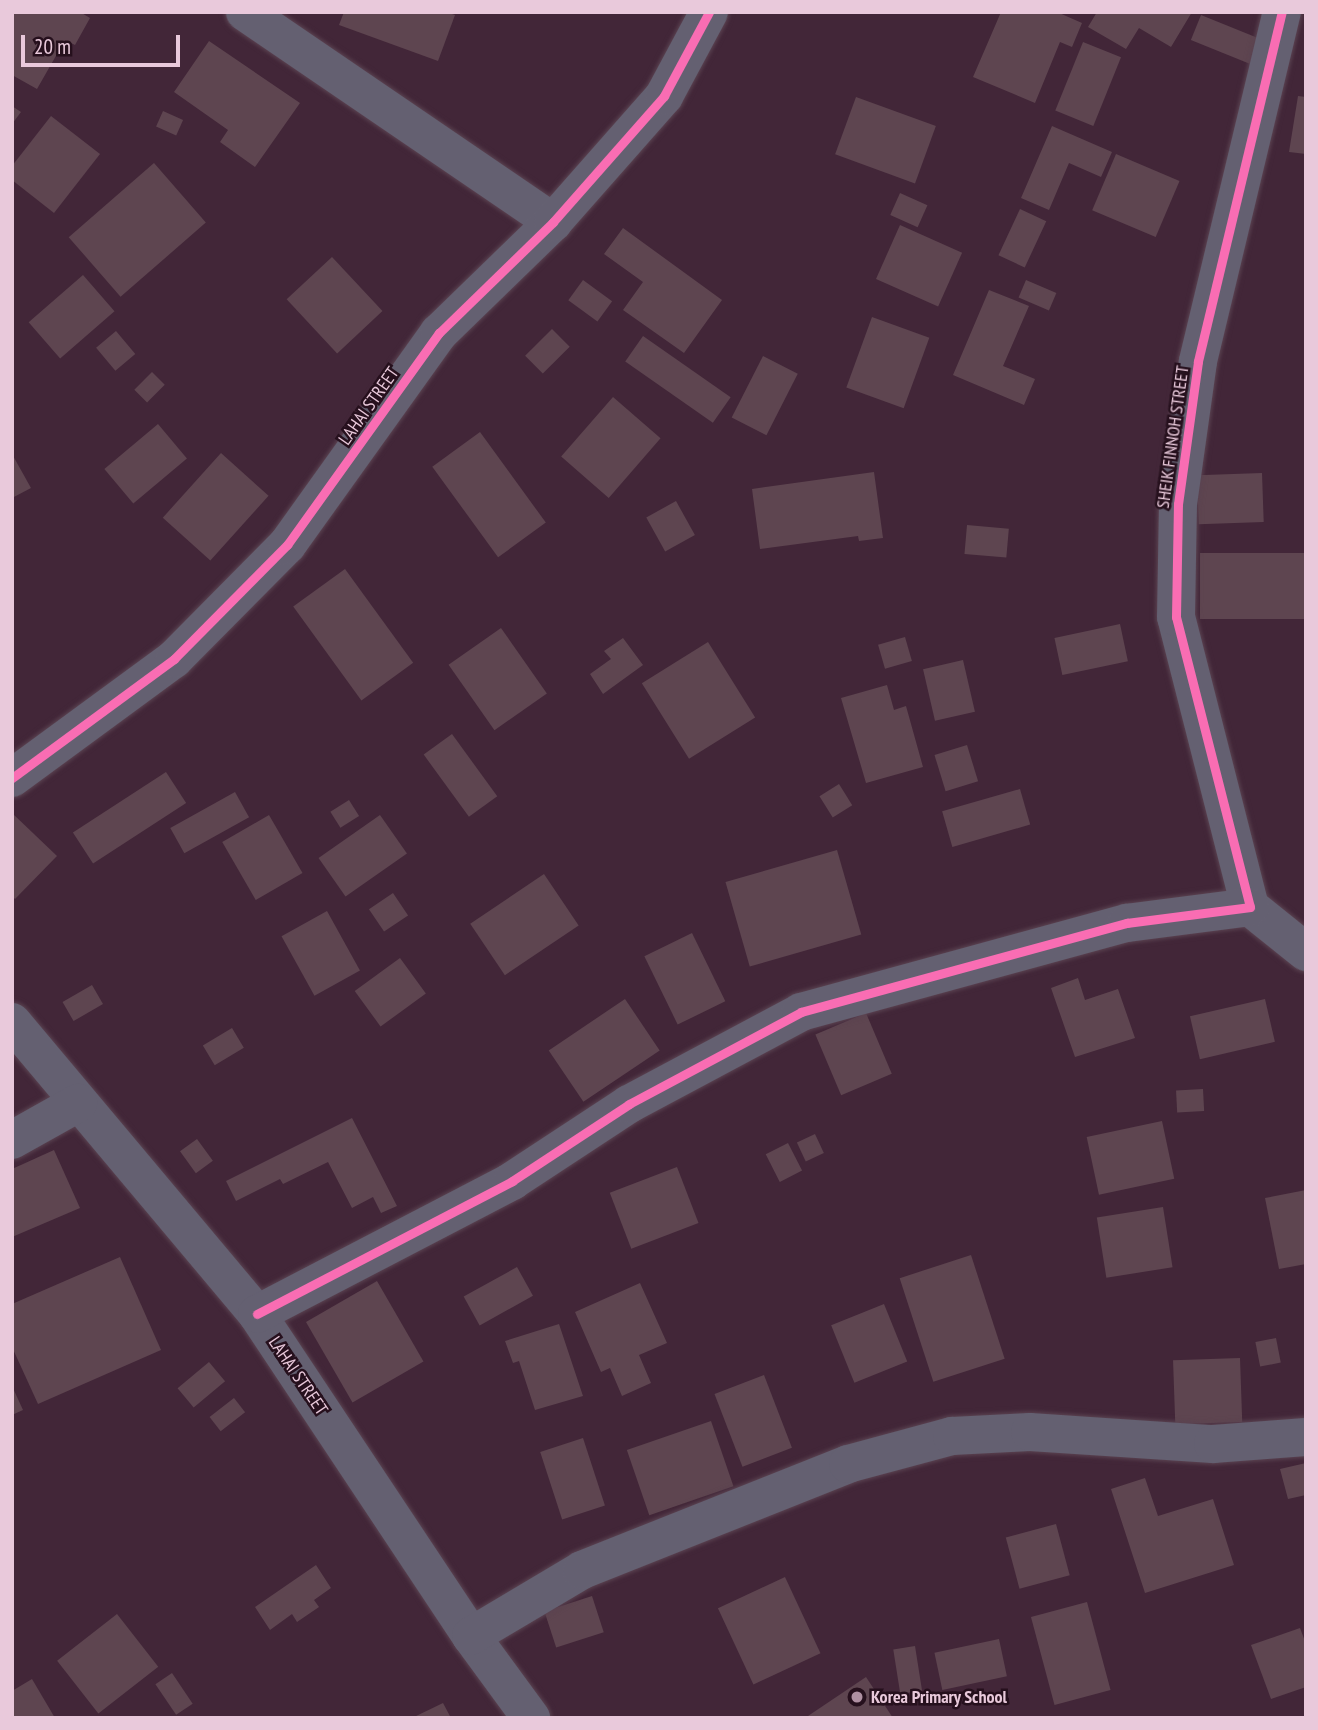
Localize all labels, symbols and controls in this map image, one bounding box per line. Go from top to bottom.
scale bar [24,21,184,65]
text: 20 m [34,33,71,60]
street label: LAHAI STREET [334,363,404,449]
street label: SHEIK FINNOH STREET [1152,364,1194,510]
street label: LAHAI STREET [264,1333,332,1419]
place label: Korea Primary School [871,1686,1007,1708]
marker: Korea Primary School [849,1689,865,1705]

